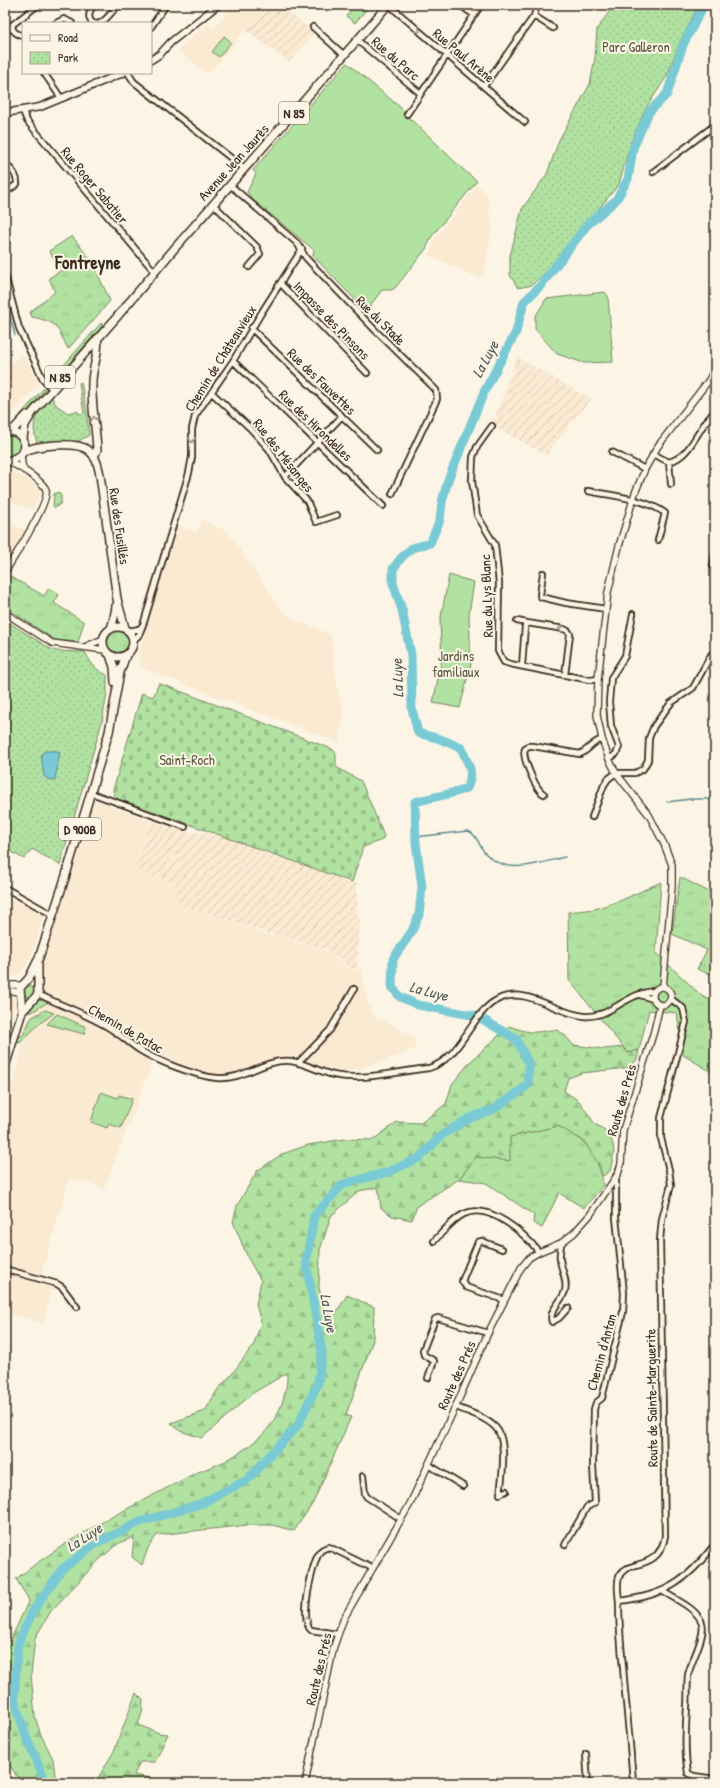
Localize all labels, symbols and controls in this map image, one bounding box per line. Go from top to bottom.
legend [22,22,152,74]
street label: Rue Paul Arène [429,24,499,87]
one-way arrow [413,25,420,32]
text: Road [58,29,78,46]
street label: Rue du Parc [368,32,425,85]
park label: Parc Galleron [602,37,670,56]
text: Park [58,49,78,66]
road number: N 85 [279,102,309,124]
street label: Avenue Jean Jaurès [193,120,273,204]
street label: Rue Roger Sabatier [56,142,133,229]
district label: Fontreyne [54,250,122,276]
street label: Impasse des Pinsons [289,277,374,364]
street label: Rue du Stade [352,291,410,349]
street label: Chemin de Châteauvieux [180,301,260,415]
water label: La Luye [467,336,504,381]
street label: Rue des Fauvettes [284,343,360,419]
road number: N 85 [45,366,75,388]
street label: Rue des Hirondelles [275,385,357,465]
street label: Rue des Mésanges [248,414,319,496]
one-way arrow [90,416,99,422]
one-way arrow [188,437,197,443]
street label: Rue des Fusillés [105,487,135,565]
street label: Rue du Lys Blanc [475,554,498,638]
one-way arrow [557,625,564,633]
park label: Jardins familiaux [432,646,480,681]
water label: La Luye [386,657,408,698]
park label: Saint-Roch [159,750,215,769]
road number: D 900B [59,818,101,840]
water label: La Luye [408,976,451,1006]
street label: Chemin de Patac [85,999,167,1057]
street label: Route des Prés [602,1062,640,1138]
water label: La Luye [315,1292,343,1335]
street label: Chemin d'Antan [582,1311,620,1393]
street label: Route de Sainte-Marguerite [640,1328,663,1467]
street label: Route des Prés [432,1337,480,1413]
water label: La Luye [62,1517,107,1556]
one-way arrow [303,1616,311,1622]
street label: Route des Prés [300,1631,336,1707]

